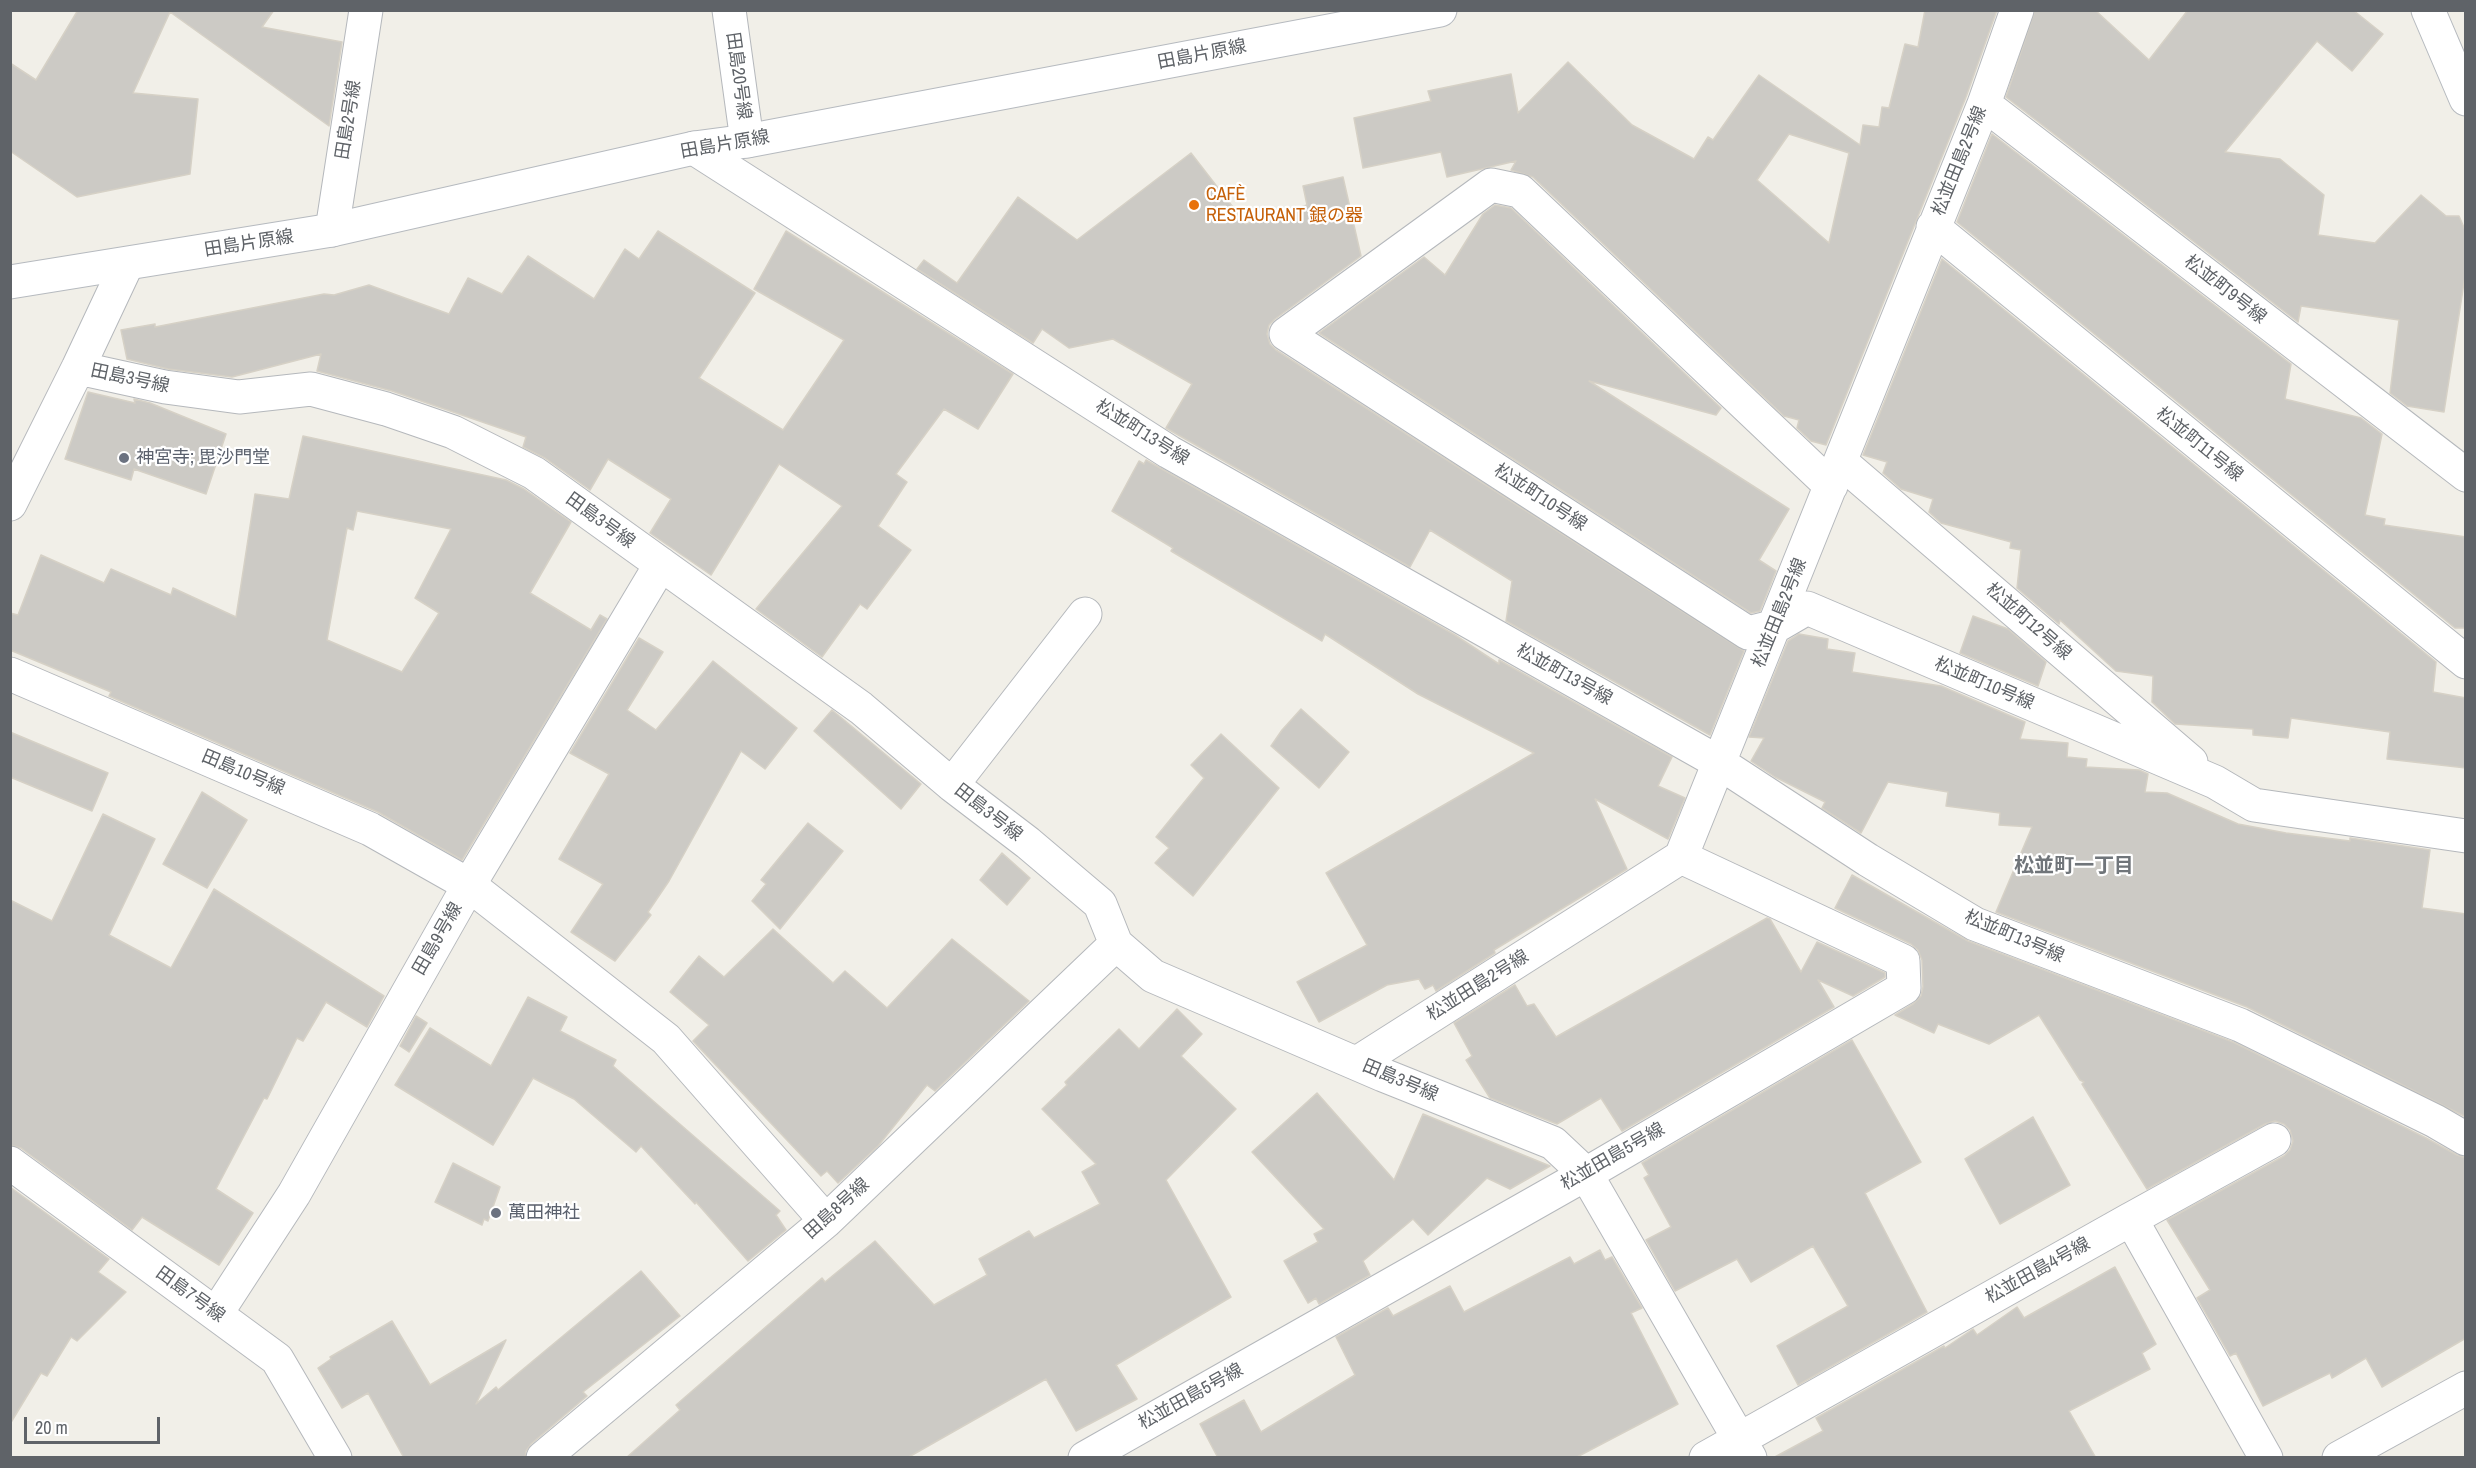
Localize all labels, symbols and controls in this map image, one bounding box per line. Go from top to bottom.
street label: 田島20号線 [721,31,755,121]
street label: 田島片原線 [1156,36,1248,74]
street label: 田島2号線 [332,79,366,161]
street label: 松並田島2号線 [1928,103,1992,219]
street label: 田島片原線 [679,127,771,163]
place label: CAFÈ RESTAURANT 銀の器 [1206,184,1363,226]
marker: CAFÈ RESTAURANT 銀の器 [1187,198,1201,212]
street label: 田島片原線 [203,226,295,262]
street label: 松並町9号線 [2180,251,2270,329]
street label: 田島3号線 [89,360,171,398]
street label: 松並町13号線 [1091,396,1193,470]
street label: 松並町11号線 [2151,403,2247,487]
place label: 神宮寺; 毘沙門堂 [136,447,270,469]
marker: 神宮寺; 毘沙門堂 [117,451,131,465]
street label: 松並町10号線 [1489,460,1591,536]
street label: 田島3号線 [561,489,639,553]
street label: 松並田島2号線 [1748,555,1812,671]
street label: 松並町12号線 [1981,579,2075,665]
street label: 松並町13号線 [1512,640,1616,710]
street label: 松並町10号線 [1931,653,2037,715]
street label: 田島10号線 [198,746,288,800]
street label: 田島3号線 [950,780,1026,846]
district label: 松並町一丁目 [2014,855,2134,879]
street label: 田島9号線 [409,899,467,979]
street label: 松並町13号線 [1961,906,2067,968]
street label: 松並田島2号線 [1423,946,1533,1026]
street label: 田島3号線 [1359,1055,1441,1107]
street label: 松並田島5号線 [1557,1119,1669,1195]
street label: 田島8号線 [800,1174,874,1244]
place label: 萬田神社 [508,1202,580,1224]
marker: 萬田神社 [489,1206,503,1220]
street label: 松並田島4号線 [1982,1233,2094,1309]
street label: 田島7号線 [151,1263,229,1327]
street label: 松並田島5号線 [1135,1359,1247,1435]
scale bar [27,1405,164,1443]
text: 20 m [35,1415,68,1440]

